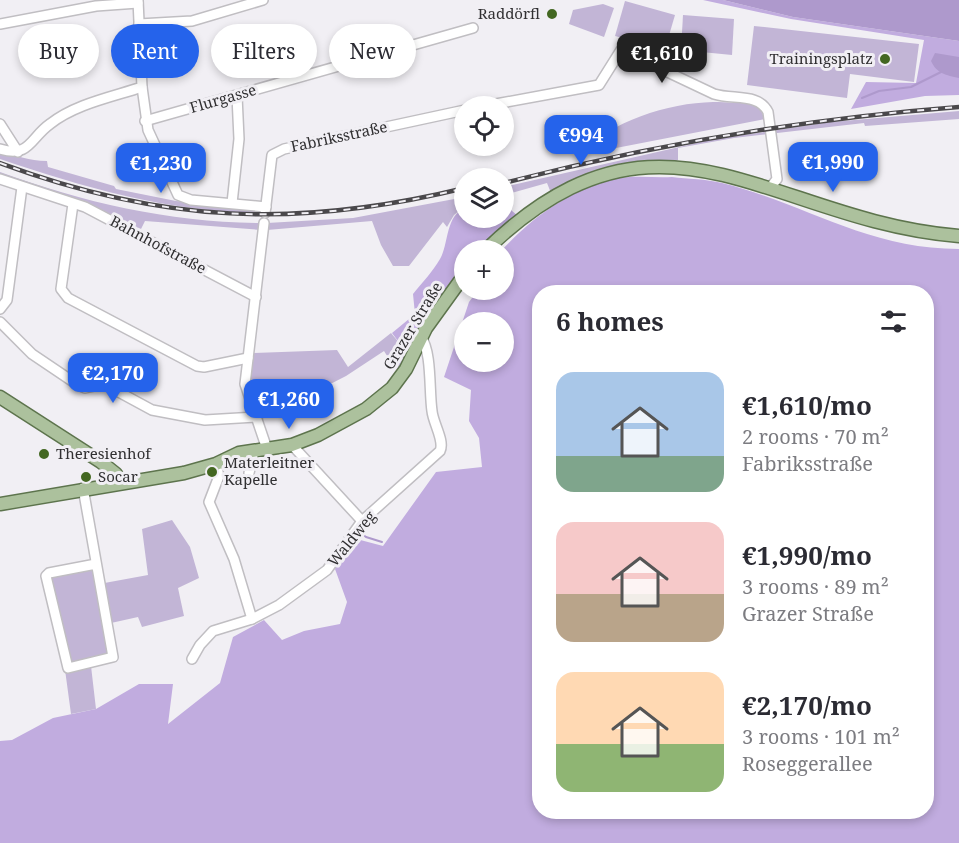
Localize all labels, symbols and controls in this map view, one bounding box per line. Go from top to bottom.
place label: Raddörfl [478,3,540,23]
marker: Raddörfl [545,7,559,21]
chip: Buy [18,24,99,78]
chip: Rent [111,24,199,78]
chip: Filters [211,24,317,78]
chip: New [329,24,416,78]
pin: €1,610 [613,33,711,84]
text: €1,610 [631,39,693,66]
place label: Trainingsplatz [770,48,873,68]
marker: Trainingsplatz [878,52,892,66]
street label: Flurgasse [187,79,258,117]
map controls [454,96,514,372]
button: locate [454,96,514,156]
pin: €994 [545,115,617,166]
street label: Fabriksstraße [289,116,389,156]
text: €994 [558,121,604,148]
pin: €1,990 [784,142,882,193]
pin: €1,230 [112,143,210,194]
text: €1,990 [802,148,864,175]
text: €1,230 [130,149,192,176]
button: layers [454,168,514,228]
street label: Bahnhofstraße [107,210,210,278]
button: + [454,240,514,300]
street label: Grazer Straße [378,278,446,373]
text: 6 homes [556,303,664,339]
icon: filters [877,305,910,338]
button: − [454,312,514,372]
pin: €2,170 [64,353,162,404]
text: €2,170 [82,359,144,386]
pin: €1,260 [240,379,338,430]
text: €1,260 [258,385,320,412]
text: €1,610/mo [742,387,872,423]
icon: home [604,396,676,468]
text: 2 rooms · 70 m² [742,423,889,450]
place label: Theresienhof [56,443,152,463]
marker: Theresienhof [37,447,51,461]
text: Fabriksstraße [742,450,873,477]
place label: Materleitner Kapelle [224,452,314,489]
marker: Materleitner Kapelle [205,465,219,479]
place label: Socar [98,466,138,486]
marker: Socar [79,470,93,484]
street label: Waldweg [323,506,380,570]
text: €1,990/mo [742,537,872,573]
icon: home [604,546,676,618]
text: 3 rooms · 89 m² [742,573,889,600]
text: Grazer Straße [742,600,874,627]
text: €2,170/mo [742,687,872,723]
icon: home [604,696,676,768]
text: 3 rooms · 101 m² [742,723,900,750]
text: Roseggerallee [742,750,873,777]

